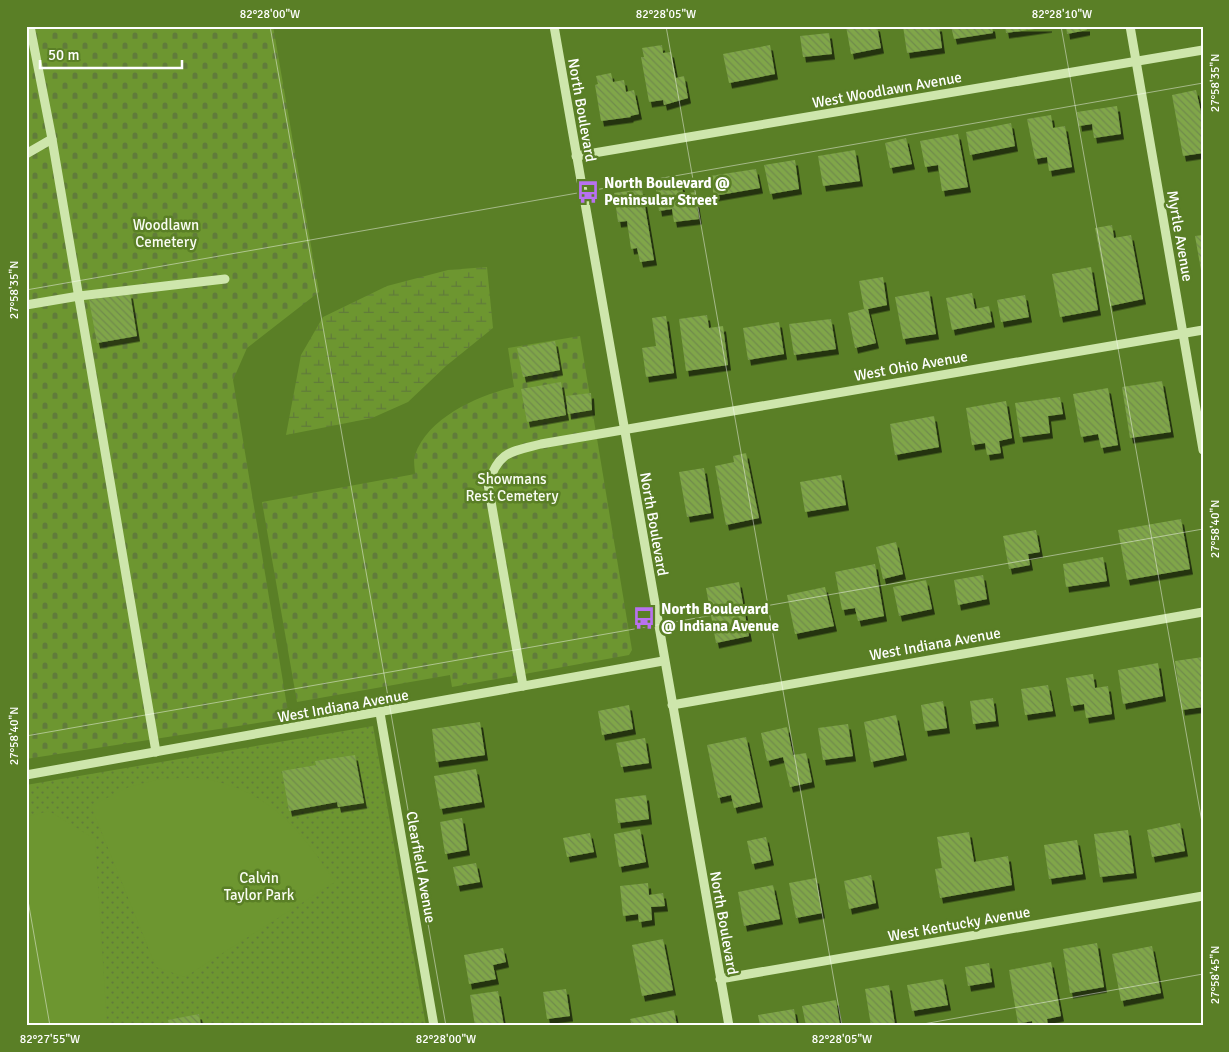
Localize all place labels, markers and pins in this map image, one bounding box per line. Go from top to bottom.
place label: North Boulevard @ Peninsular Street [604,174,730,209]
bus stop icon: North Boulevard @ Peninsular Street [575,179,601,205]
place label: North Boulevard @ Indiana Avenue [661,600,779,635]
bus stop icon: North Boulevard @ Indiana Avenue [631,605,657,631]

